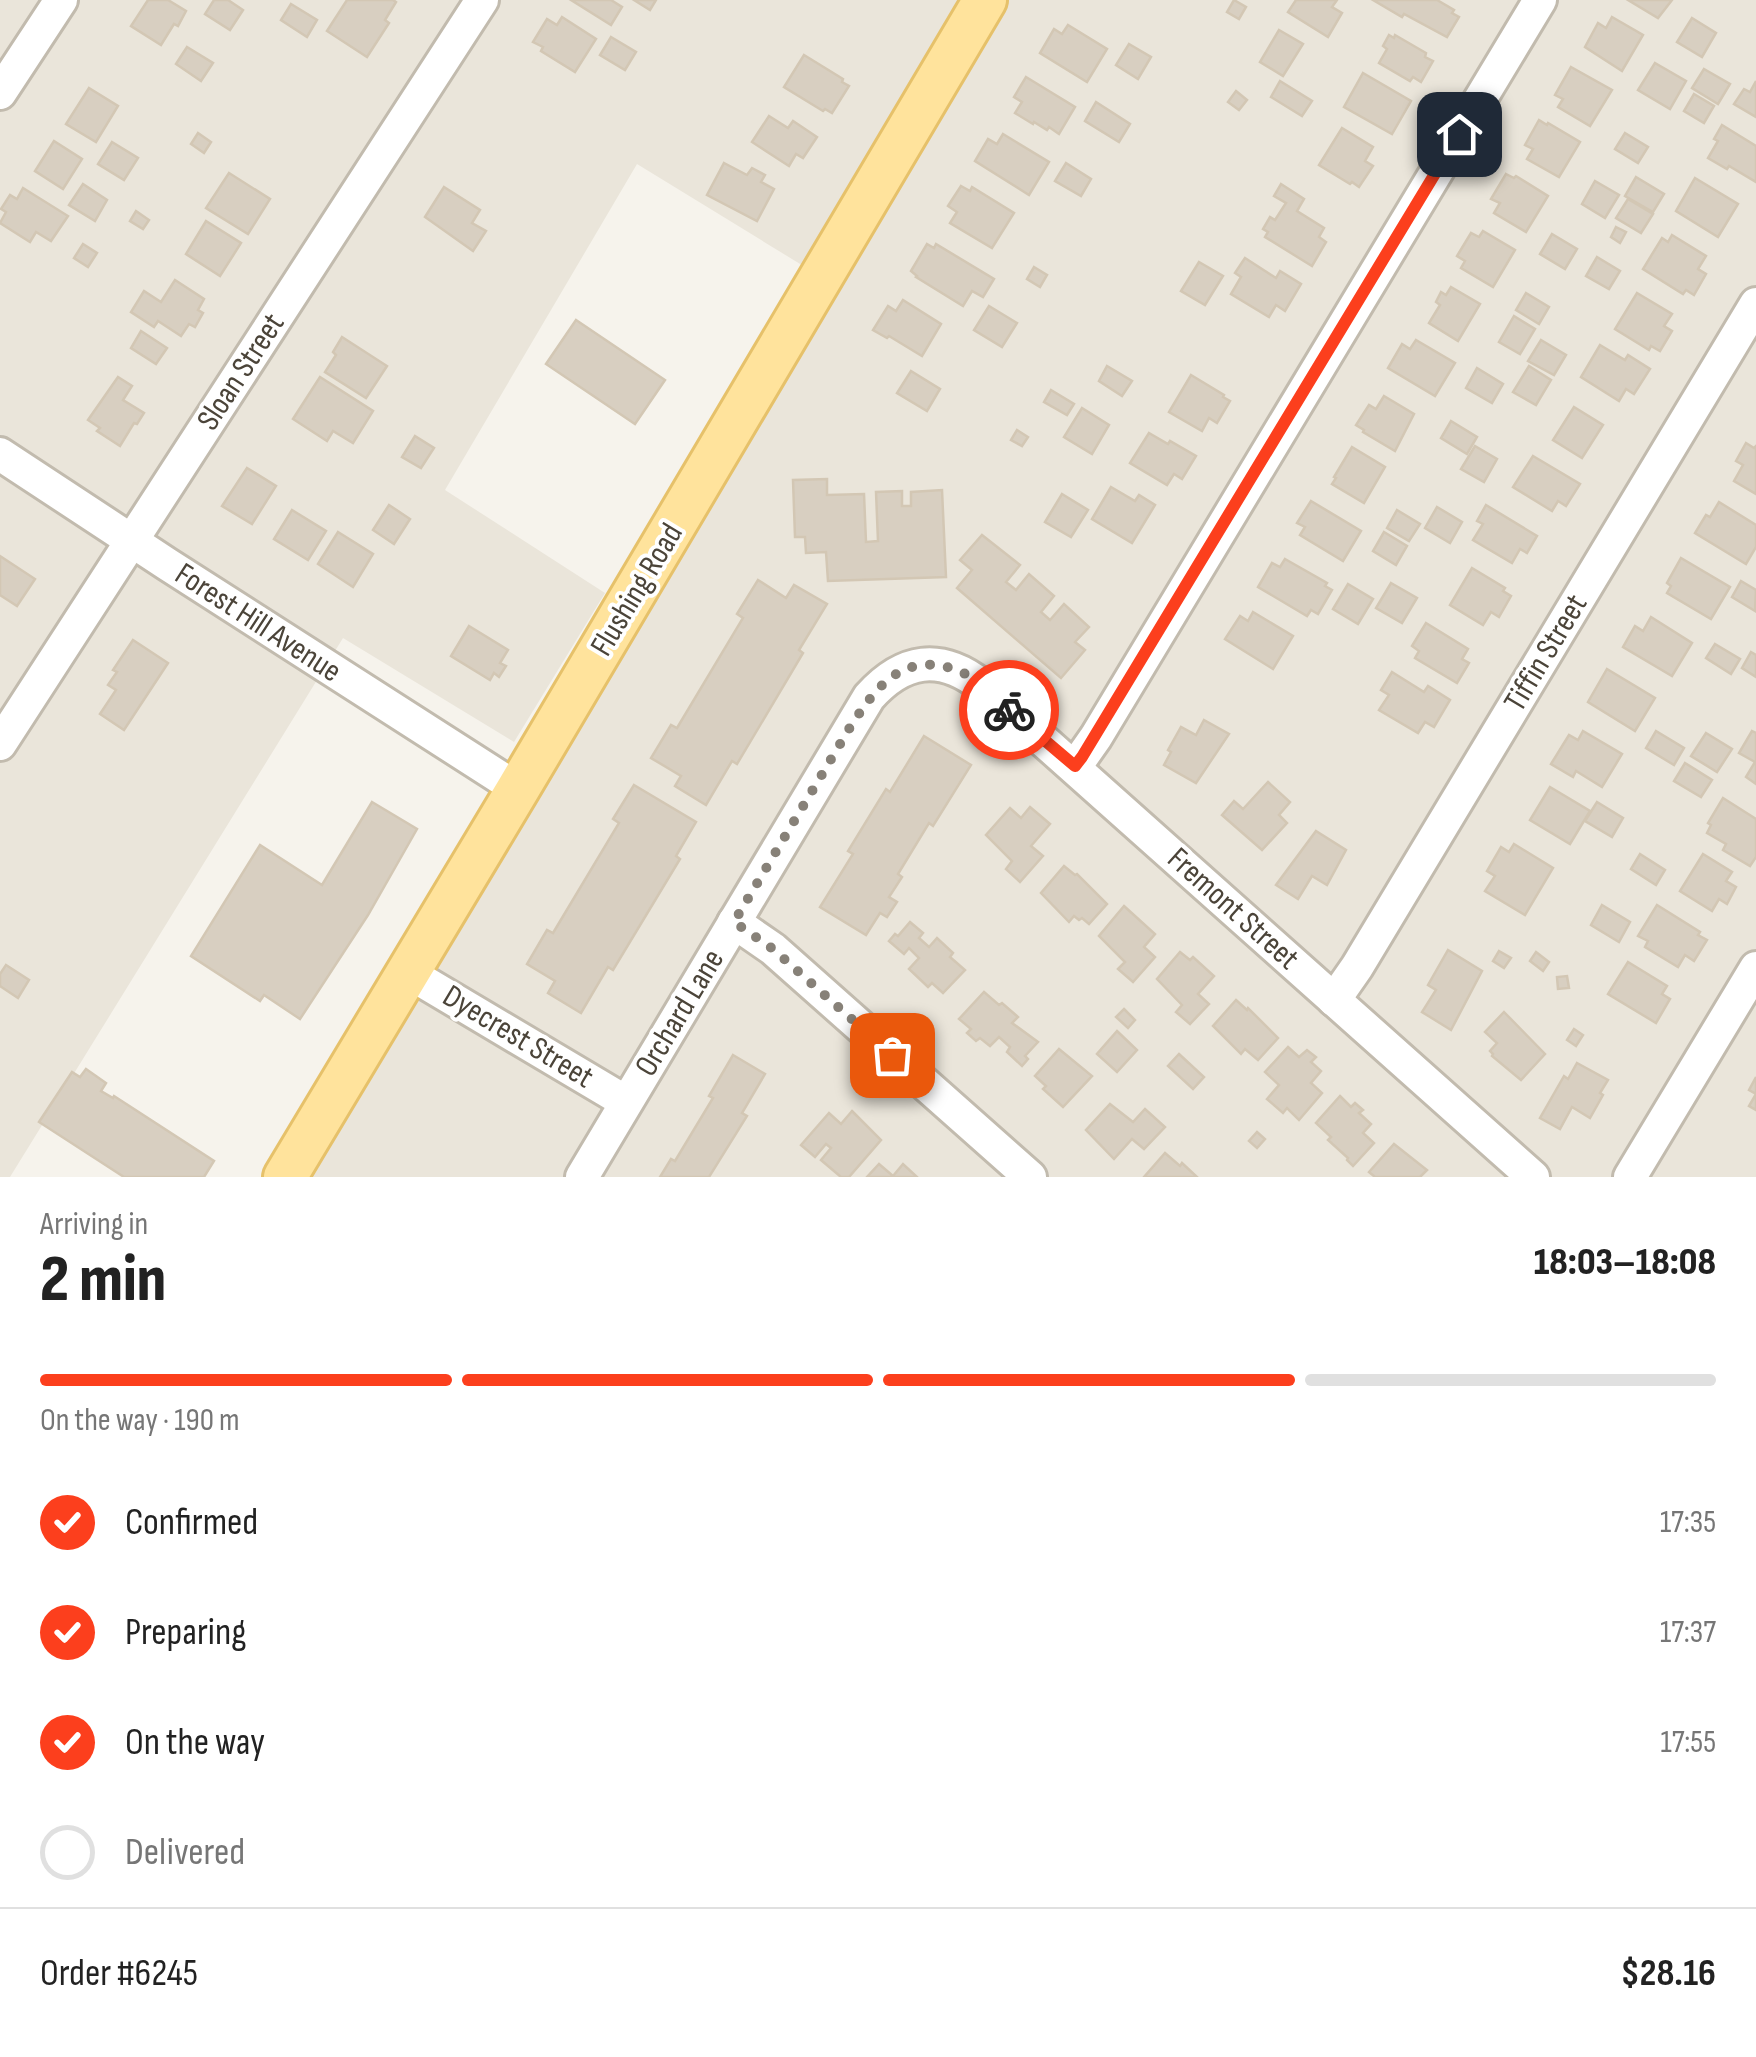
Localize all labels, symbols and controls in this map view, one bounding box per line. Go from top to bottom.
pin [1417,92,1502,177]
icon: home [1432,107,1487,162]
street label: Sloan Street [189,306,293,438]
street label: Flushing Road [582,517,692,663]
street label: Forest Hill Avenue [168,555,348,691]
street label: Tiffin Street [1496,587,1596,719]
courier [959,660,1059,760]
icon: bike [982,683,1037,738]
street label: Fremont Street [1159,840,1307,978]
street label: Orchard Lane [627,942,733,1084]
street label: Dyecrest Street [436,977,600,1097]
pin [850,1013,935,1098]
icon: bag [865,1028,920,1083]
text: Arriving in [40,1205,148,1244]
text: 18:03–18:08 [1534,1240,1716,1285]
text: 2 min [40,1242,166,1320]
text: On the way · 190 m [40,1401,240,1440]
icon: check [40,1495,95,1550]
text: Confirmed [125,1500,258,1545]
text: 17:35 [1660,1503,1716,1542]
icon: check [40,1605,95,1660]
text: Preparing [125,1610,246,1655]
text: 17:37 [1660,1613,1716,1652]
icon: check [40,1715,95,1770]
text: On the way [125,1720,265,1765]
text: 17:55 [1661,1723,1716,1762]
text: Delivered [125,1830,245,1875]
text: Order #6245 [40,1951,198,1996]
text: $28.16 [1620,1951,1716,1996]

